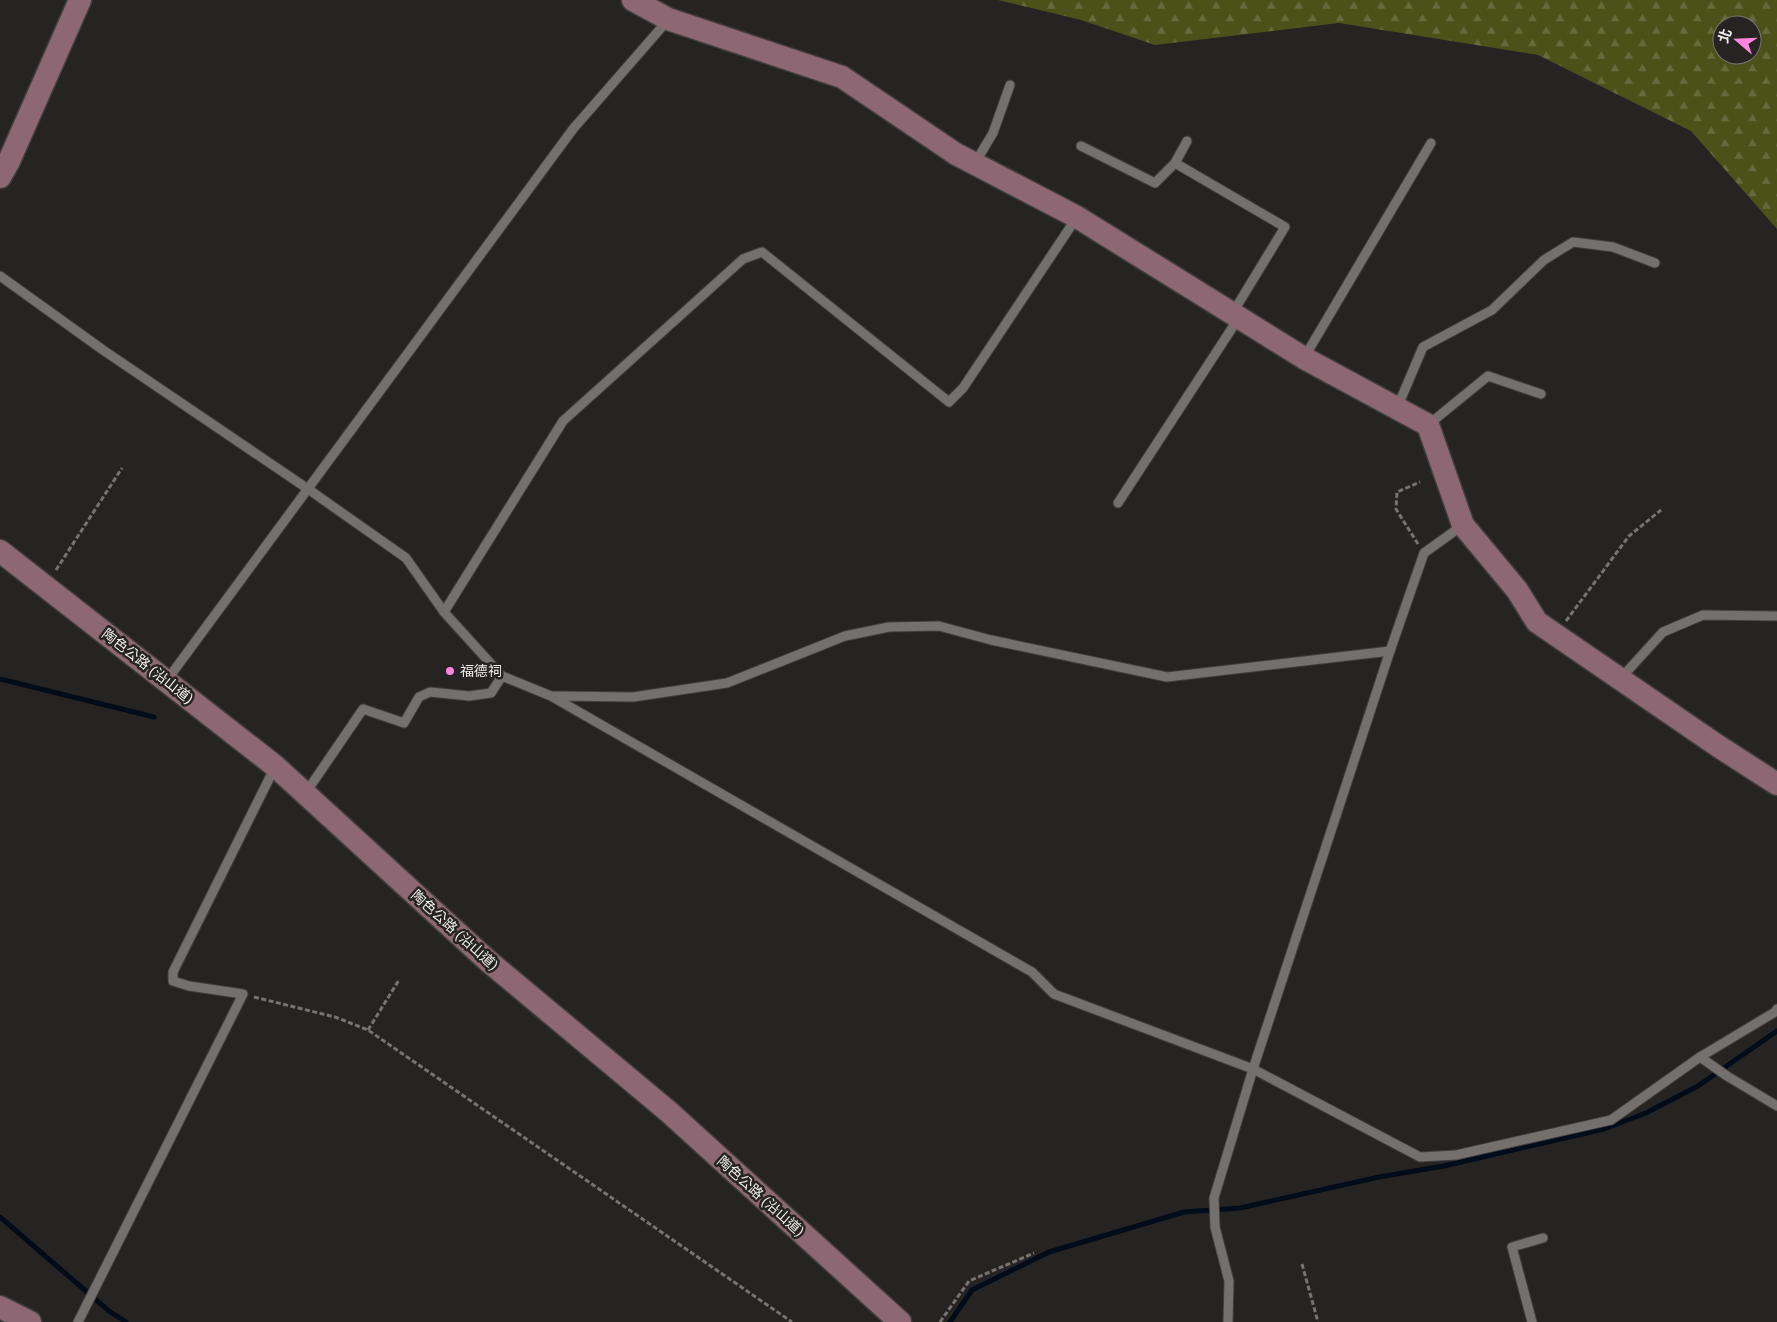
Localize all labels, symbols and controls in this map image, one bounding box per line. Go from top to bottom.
north arrow [1712,15,1762,65]
text: 北 [1715,27,1735,45]
street label: 陶色公路 (沿山道) [99,625,197,707]
place label: 福德祠 [460,663,502,679]
marker: 福德祠 [444,665,456,677]
street label: 陶色公路 (沿山道) [408,887,502,973]
street label: 陶色公路 (沿山道) [714,1153,808,1239]

